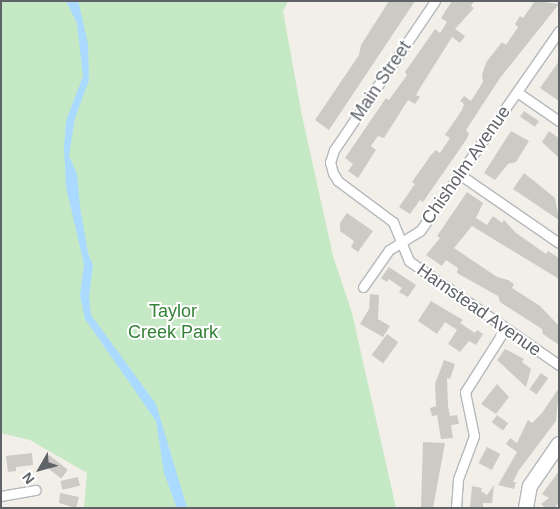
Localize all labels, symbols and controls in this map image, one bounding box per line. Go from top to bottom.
street label: Main Street [346,37,416,125]
street label: Chisholm Avenue [417,101,515,229]
street label: Hamstead Avenue [412,259,546,361]
park label: Taylor Creek Park [128,301,218,344]
north arrow [15,444,65,494]
text: N [19,469,38,487]

